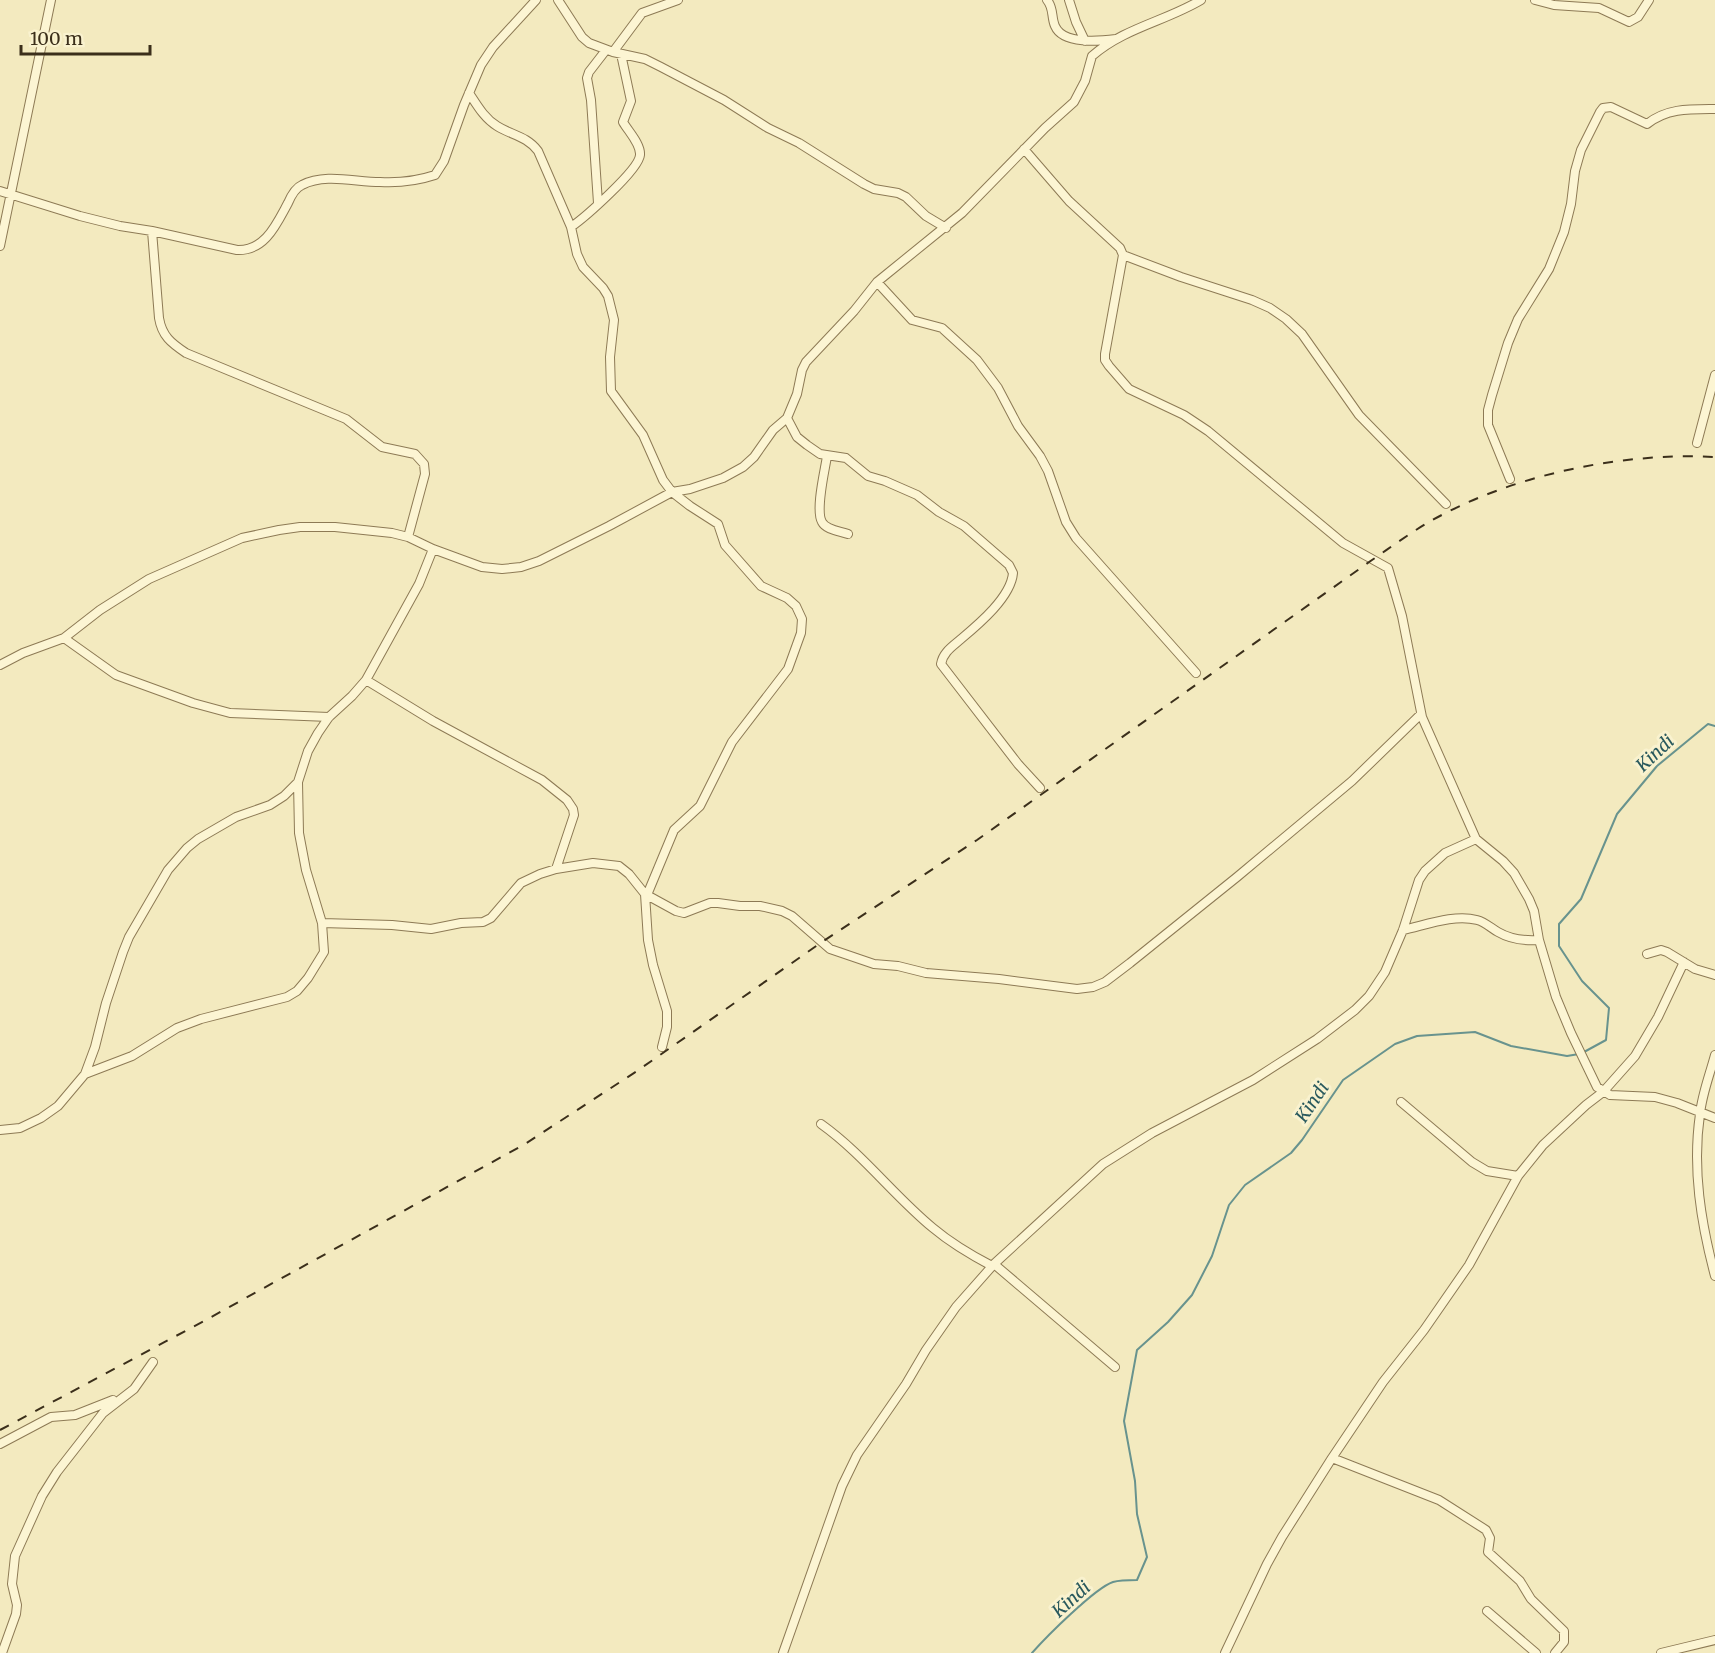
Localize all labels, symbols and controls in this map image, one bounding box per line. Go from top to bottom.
scale bar [21,18,150,56]
text: 100 m [30,27,83,50]
water label: Kindi [1630,730,1679,777]
water label: Kindi [1290,1077,1334,1127]
water label: Kindi [1046,1576,1095,1623]

